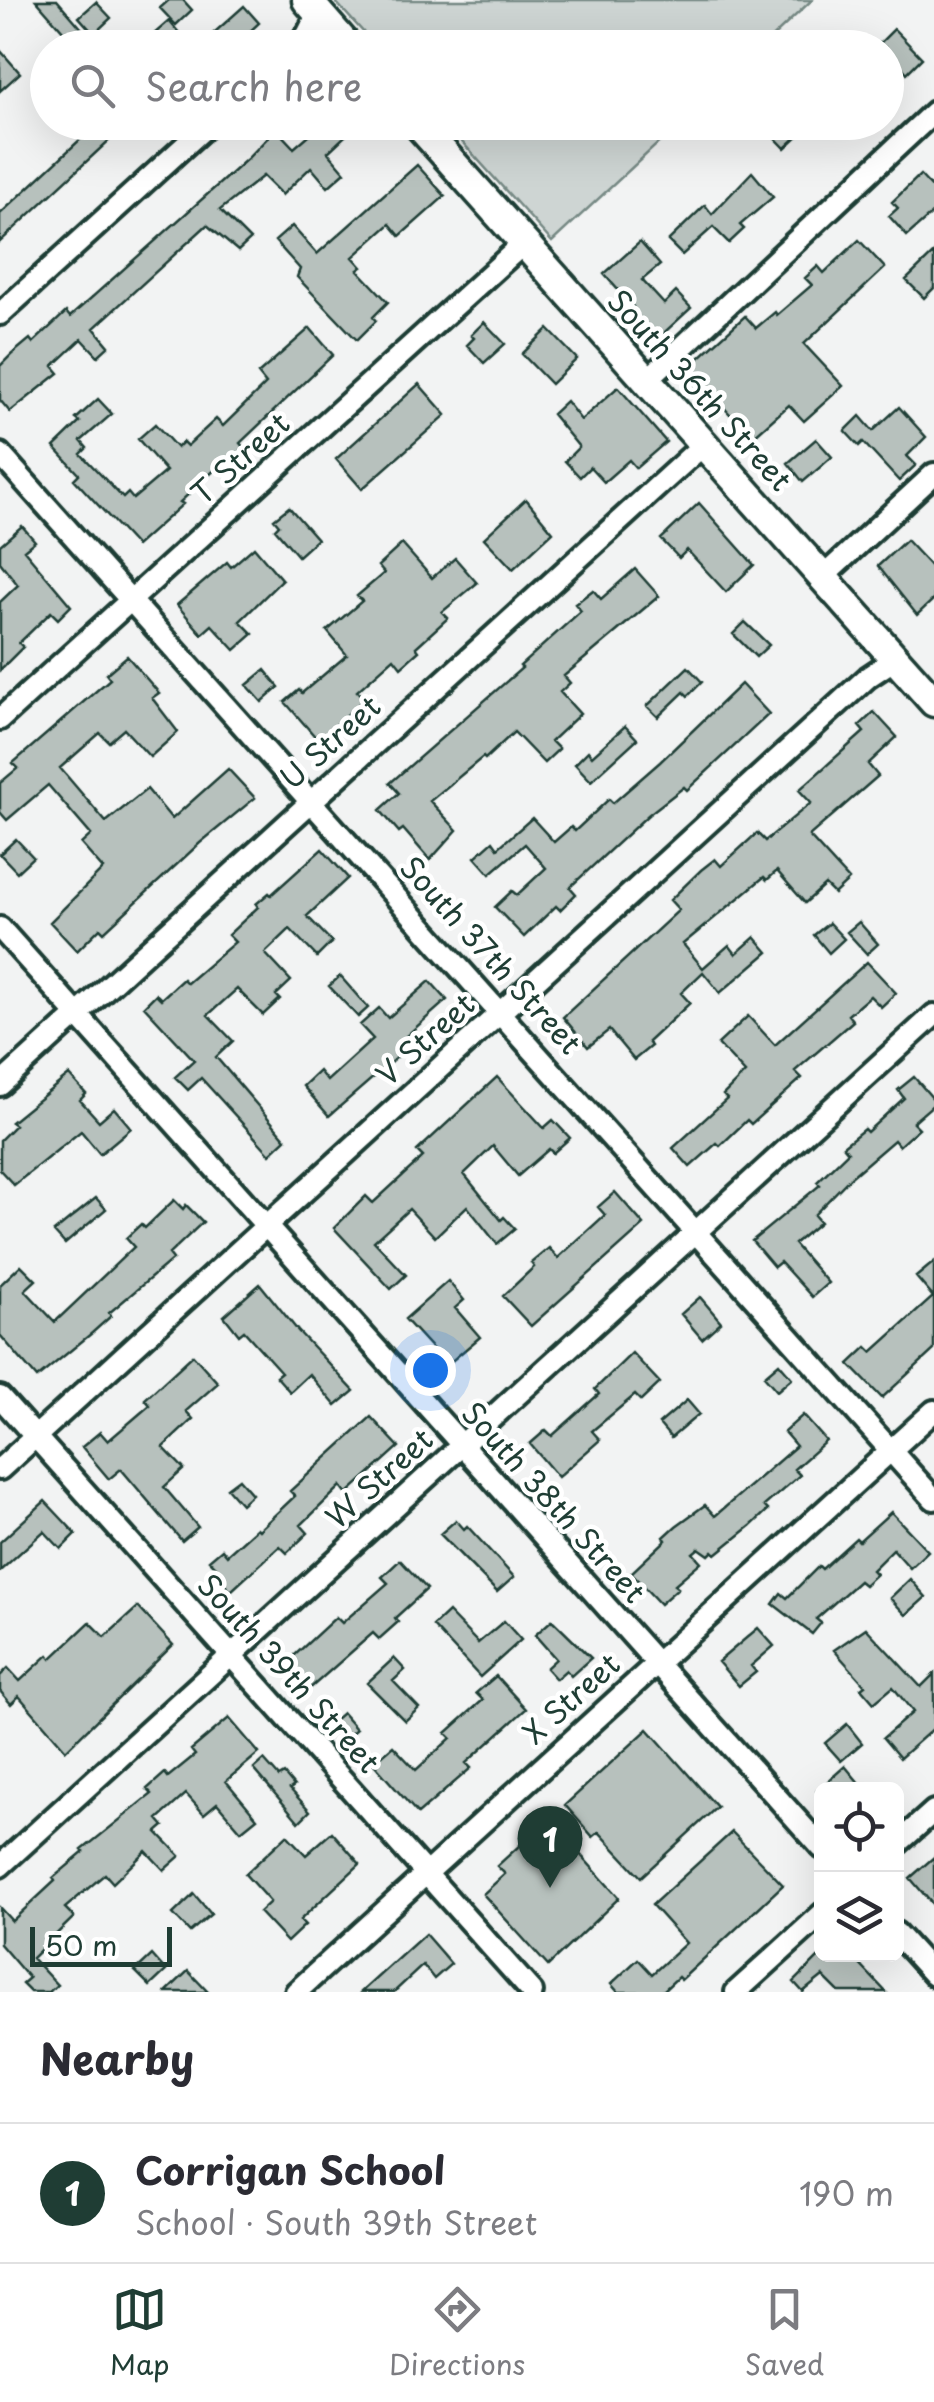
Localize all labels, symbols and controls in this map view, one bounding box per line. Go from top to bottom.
search box [30,30,904,140]
text: Search here [145,57,362,114]
icon: search [65,58,120,113]
street label: South 36th Street [598,279,804,500]
street label: T Street [180,401,299,514]
street label: U Street [269,684,390,799]
street label: South 37th Street [391,845,593,1063]
street label: V Street [365,981,484,1095]
your location [405,1345,456,1396]
street label: South 38th Street [452,1391,658,1612]
street label: W Street [314,1416,442,1538]
street label: South 39th Street [188,1563,392,1782]
street label: X Street [512,1641,629,1753]
map controls [814,1782,904,1962]
button: locate [814,1782,904,1872]
pin: 1 [518,1806,582,1888]
button: layers [814,1872,904,1962]
scale bar [30,1922,172,1966]
text: 50 m [45,1923,118,1966]
text: Nearby [40,2026,194,2089]
text: Corrigan School [135,2141,445,2198]
text: 1 [65,2169,80,2217]
text: 190 m [799,2169,894,2217]
text: School · South 39th Street [135,2198,537,2246]
tab: Map [110,2282,170,2385]
tab: Directions [389,2282,525,2385]
tab: Saved [745,2282,824,2385]

